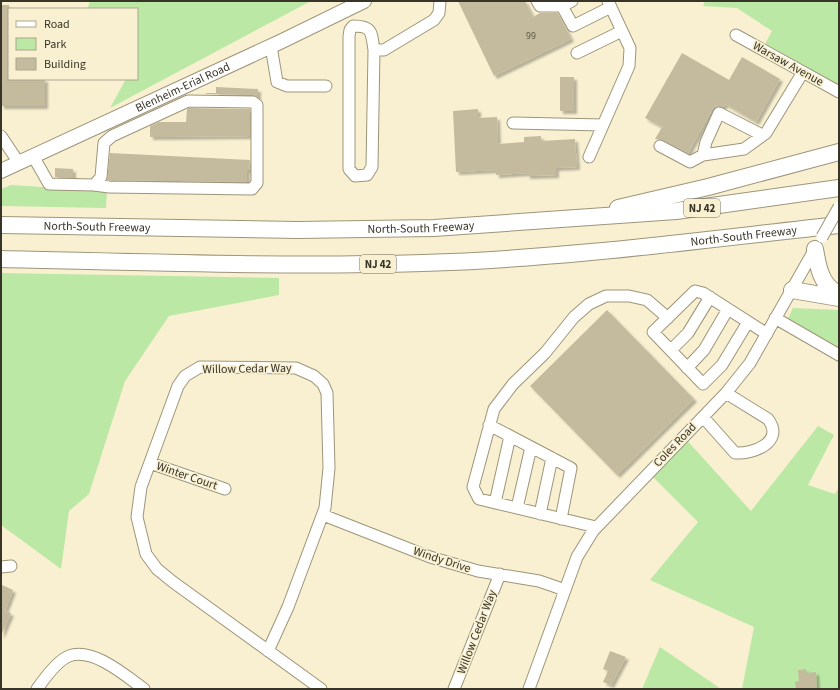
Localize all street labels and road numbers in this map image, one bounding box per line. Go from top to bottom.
street label: Warsaw Avenue [750,38,826,90]
street label: Blenheim-Erial Road [132,58,233,116]
road number: NJ 42 [684,199,720,217]
street label: North-South Freeway [43,217,151,236]
street label: North-South Freeway [367,217,475,237]
street label: North-South Freeway [690,221,798,250]
road number: NJ 42 [360,255,396,273]
street label: Willow Cedar Way [202,360,292,378]
street label: Coles Road [650,419,700,471]
street label: Winter Court [154,458,220,494]
street label: Windy Drive [411,543,473,577]
street label: Willow Cedar Way [453,587,501,677]

